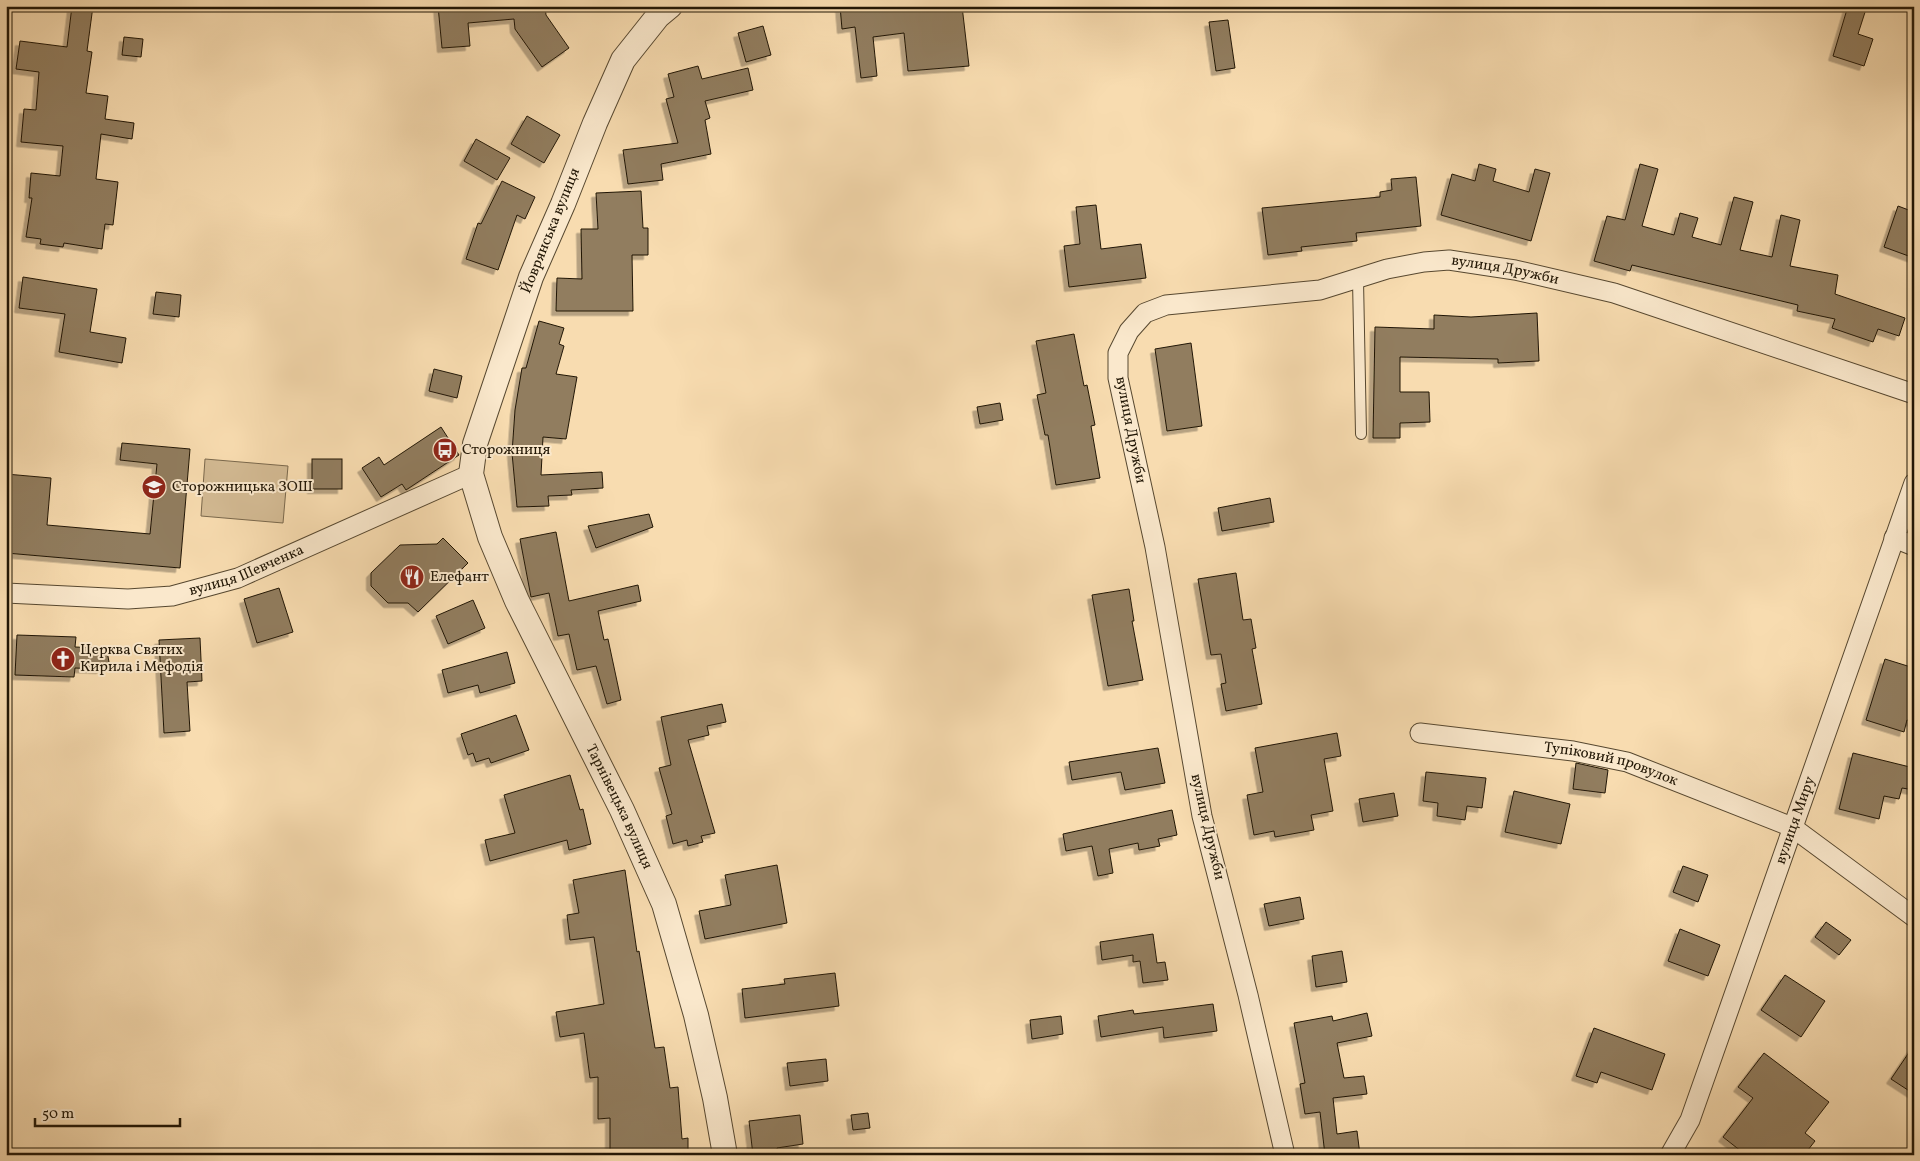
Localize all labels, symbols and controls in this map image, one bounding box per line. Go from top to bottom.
street label: Йоврянська вулиця [516,165,586,297]
street label: вулиця Дружби [1450,250,1561,290]
street label: вулиця Дружби [1109,375,1151,485]
bus stop icon: Сторожниця [432,437,458,463]
place label: Сторожниця [462,440,551,461]
school or university icon: Сторожницька ЗОШ [141,474,167,500]
place label: Сторожницька ЗОШ [172,477,313,498]
street label: вулиця Шевченка [187,539,307,601]
restaurant icon: Елефант [399,564,425,590]
place label: Елефант [430,567,489,588]
place label: Церква Святих Кирила і Мефодія [80,640,203,678]
church icon: Церква Святих Кирила і Мефодія [50,646,76,672]
street label: Тупіковий провулок [1543,737,1681,792]
street label: Тарнівецька вулиця [580,741,658,873]
street label: вулиця Дружби [1185,772,1229,882]
street label: вулиця Миру [1770,773,1821,867]
scale bar [35,1096,180,1128]
text: 50 m [42,1104,74,1125]

